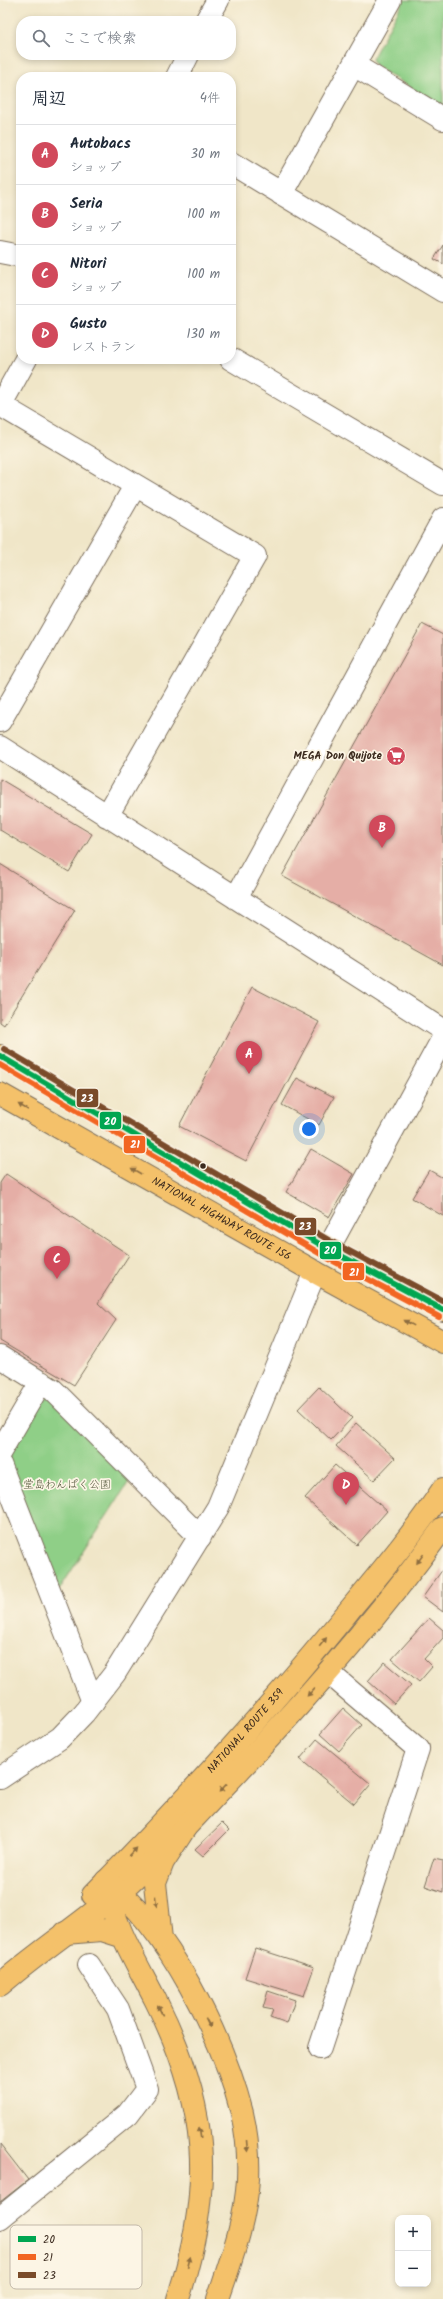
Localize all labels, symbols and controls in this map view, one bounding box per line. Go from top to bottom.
search box [16,16,236,60]
icon: search [30,27,52,49]
text: ここで検索 [62,27,137,51]
text: 周辺 [32,86,66,113]
text: 4件 [200,88,220,109]
text: Autobacs [70,132,131,156]
text: A [41,144,49,165]
text: 30 m [191,144,220,165]
text: ショップ [70,157,121,178]
text: Seria [70,192,103,216]
text: B [41,204,49,225]
text: 100 m [187,204,220,225]
text: ショップ [70,217,121,238]
text: Nitori [70,252,106,276]
text: C [41,264,49,285]
text: 100 m [187,264,220,285]
text: ショップ [70,277,121,298]
text: Gusto [70,312,107,336]
text: D [41,324,49,345]
text: 130 m [186,324,220,345]
text: レストラン [70,337,136,358]
supermarket icon: MEGA Don Quijote [385,745,407,767]
place label: MEGA Don Quijote [294,747,383,765]
pin: B [369,815,395,848]
pin: A [236,1041,262,1074]
line badge: 23 [76,1088,99,1108]
text: 23 [81,1090,93,1108]
one-way arrow [17,1103,29,1110]
line badge: 20 [99,1111,122,1130]
text: 20 [104,1113,116,1131]
your location [299,1119,319,1139]
line badge: 21 [123,1135,146,1154]
text: 21 [130,1136,141,1154]
unlabelled marker [198,1161,208,1171]
one-way arrow [131,1167,142,1174]
street label: NATIONAL HIGHWAY ROUTE 156 [148,1172,294,1266]
line badge: 23 [294,1217,317,1236]
text: 23 [299,1218,311,1236]
line badge: 20 [319,1241,342,1260]
text: 20 [324,1242,336,1260]
pin: C [44,1246,70,1279]
line badge: 21 [342,1262,365,1281]
text: 21 [349,1264,360,1282]
one-way arrow [403,1320,415,1326]
pin: D [333,1472,359,1505]
park label: 堂島わんぱく公園 [23,1476,111,1494]
one-way arrow [416,1554,424,1565]
one-way arrow [319,1636,328,1647]
street label: NATIONAL ROUTE 359 [203,1684,289,1778]
one-way arrow [307,1687,316,1698]
one-way arrow [218,1783,228,1793]
one-way arrow [128,1847,137,1857]
one-way arrow [153,1895,159,1907]
one-way arrow [157,2004,163,2016]
one-way arrow [204,2017,211,2028]
one-way arrow [197,2127,203,2139]
one-way arrow [244,2140,250,2152]
map controls [395,2215,431,2287]
button: + [395,2215,431,2251]
legend [10,2225,142,2289]
text: 20 [43,2231,55,2249]
text: 21 [43,2249,53,2267]
button: − [395,2251,431,2287]
one-way arrow [187,2255,193,2268]
text: 23 [43,2267,56,2285]

